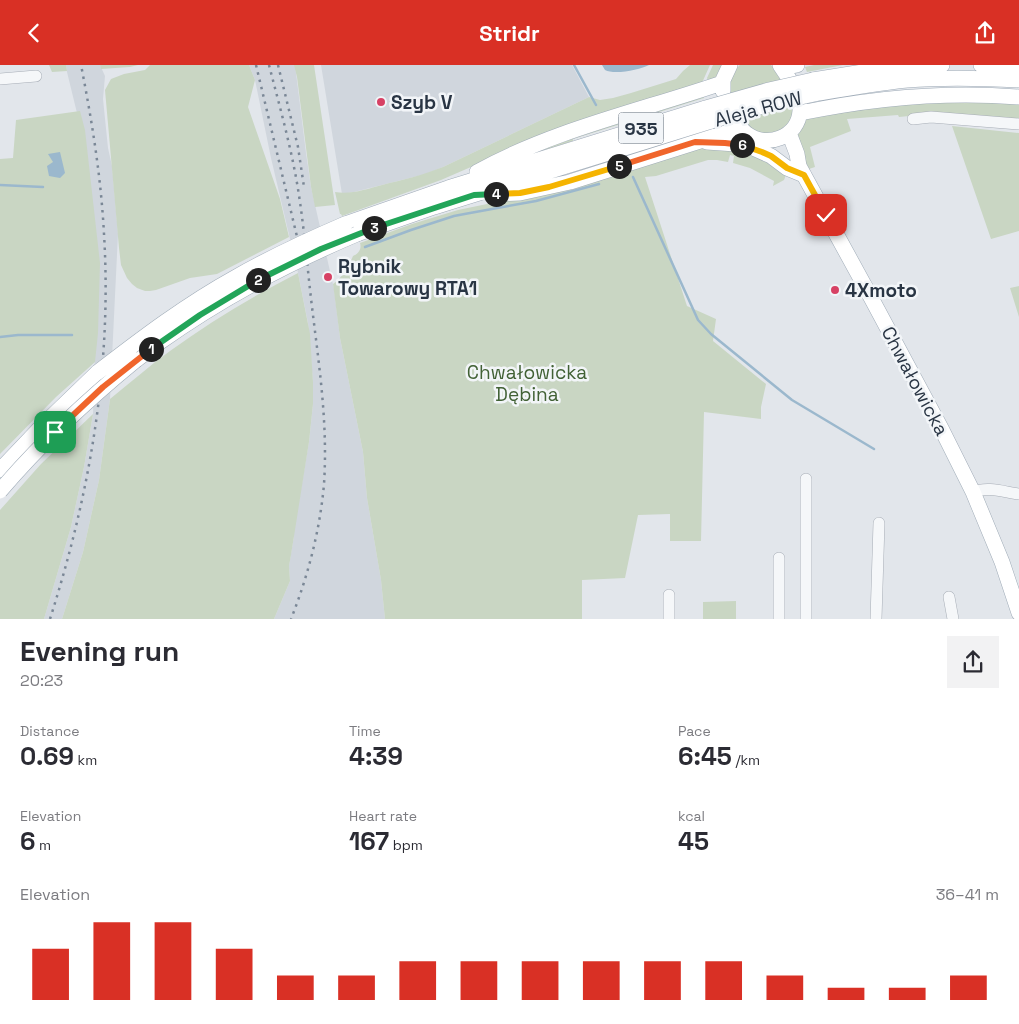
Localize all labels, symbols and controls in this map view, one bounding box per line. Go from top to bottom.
icon: back [20,19,48,47]
text: Stridr [479,19,540,47]
icon: share [971,19,999,47]
street label: Aleja ROW [712,85,804,133]
place label: Szyb V [391,90,453,115]
marker: Szyb V [375,96,387,108]
road number: 935 [618,113,664,143]
pin: 6 [730,133,754,157]
text: 6 [738,136,747,154]
pin: 5 [606,153,632,179]
text: 5 [615,157,624,175]
pin: 4 [484,181,508,207]
text: 4 [492,185,501,203]
pin [805,194,847,236]
icon: check [812,201,840,229]
pin: 3 [362,215,386,241]
text: 3 [370,219,379,237]
place label: Rybnik Towarowy RTA1 [338,254,477,301]
pin: 2 [246,267,270,293]
text: 2 [254,271,263,289]
marker: Rybnik Towarowy RTA1 [322,271,334,283]
place label: 4Xmoto [845,278,917,303]
marker: 4Xmoto [829,284,841,296]
street label: Chwałowicka [876,322,954,440]
pin: 1 [138,337,164,361]
text: 1 [148,340,155,358]
park label: Chwałowicka Dębina [467,360,587,407]
pin [34,411,76,453]
icon: arrive [41,418,69,446]
text: Evening run [20,633,179,669]
button: share [947,636,999,688]
text: 20:23 [20,670,63,691]
text: Distance [20,722,80,740]
text: Time [349,722,381,740]
text: Pace [678,722,711,740]
text: 0.69 [20,740,74,772]
text: 4:39 [349,740,403,772]
text: 6:45 [678,740,732,772]
text: km [74,751,97,769]
text: /km [732,751,760,769]
text: Elevation [20,807,81,825]
text: Heart rate [349,807,417,825]
text: kcal [678,807,705,825]
text: 6 [20,825,35,857]
text: 167 [349,825,389,857]
text: 45 [678,825,709,857]
text: m [35,836,51,854]
text: bpm [389,836,423,854]
text: Elevation [20,884,90,905]
text: 36–41 m [936,884,999,905]

